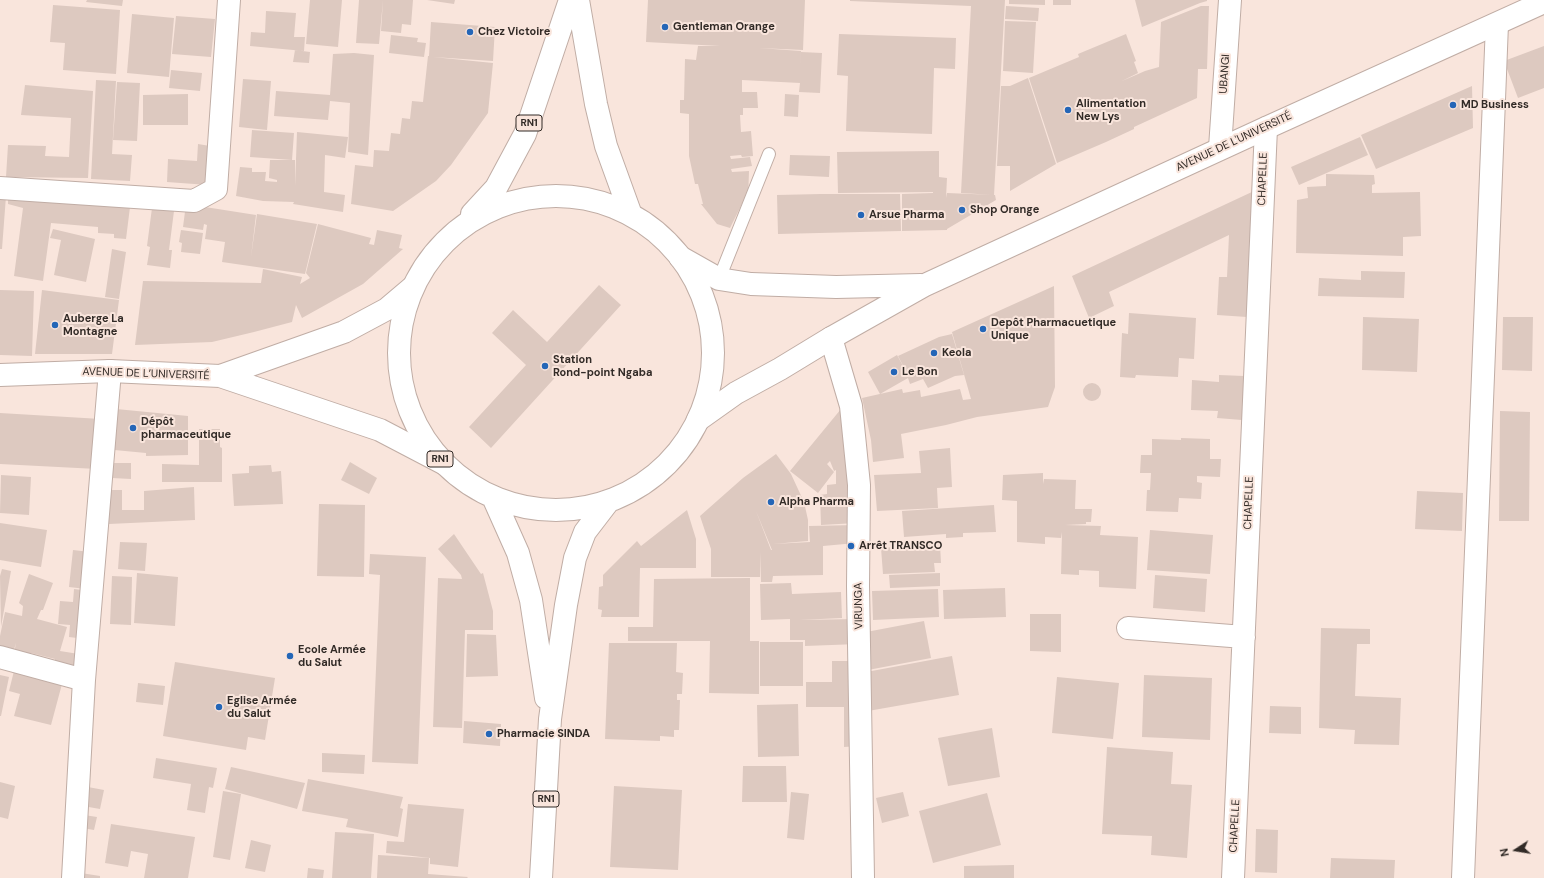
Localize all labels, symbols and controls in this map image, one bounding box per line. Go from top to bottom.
place label: Gentleman Orange [673,20,775,34]
marker: Gentleman Orange [660,22,670,32]
place label: Chez Victoire [478,25,550,39]
marker: Chez Victoire [465,27,475,37]
street label: UBANGI [1217,54,1233,94]
place label: Alimentation New Lys [1076,97,1146,123]
place label: MD Business [1461,98,1529,112]
marker: MD Business [1448,100,1458,110]
marker: Alimentation New Lys [1063,105,1073,115]
street label: AVENUE DE L'UNIVERSITÉ [1174,109,1294,175]
road number: RN1 [516,115,542,131]
street label: CHAPELLE [1255,152,1271,206]
place label: Shop Orange [970,203,1039,217]
marker: Shop Orange [957,205,967,215]
place label: Arsue Pharma [869,208,944,222]
marker: Arsue Pharma [856,210,866,220]
place label: Auberge La Montagne [63,312,124,338]
place label: Depôt Pharmacuetique Unique [991,316,1116,342]
marker: Auberge La Montagne [50,320,60,330]
marker: Depôt Pharmacuetique Unique [978,324,988,334]
place label: Keola [942,346,971,360]
marker: Keola [929,348,939,358]
place label: Station Rond-point Ngaba [553,353,652,379]
marker: Station Rond-point Ngaba [540,361,550,371]
street label: AVENUE DE L’UNIVERSITÉ [82,365,210,383]
place label: Le Bon [902,365,938,379]
marker: Le Bon [889,367,899,377]
place label: Dépôt pharmaceutique [141,415,231,441]
marker: Dépôt pharmaceutique [128,423,138,433]
road number: RN1 [427,451,453,467]
street label: CHAPELLE [1241,476,1257,530]
place label: Alpha Pharma [779,495,854,509]
marker: Alpha Pharma [766,497,776,507]
place label: Arrêt TRANSCO [859,539,942,553]
marker: Arrêt TRANSCO [846,541,856,551]
street label: VIRUNGA [852,582,866,630]
place label: Ecole Armée du Salut [298,643,366,669]
marker: Ecole Armée du Salut [285,651,295,661]
place label: Eglise Armée du Salut [227,694,297,720]
marker: Eglise Armée du Salut [214,702,224,712]
place label: Pharmacie SINDA [497,727,590,741]
marker: Pharmacie SINDA [484,729,494,739]
road number: RN1 [533,791,559,807]
street label: CHAPELLE [1227,799,1243,853]
north arrow [1496,830,1536,870]
text: N [1497,847,1512,858]

